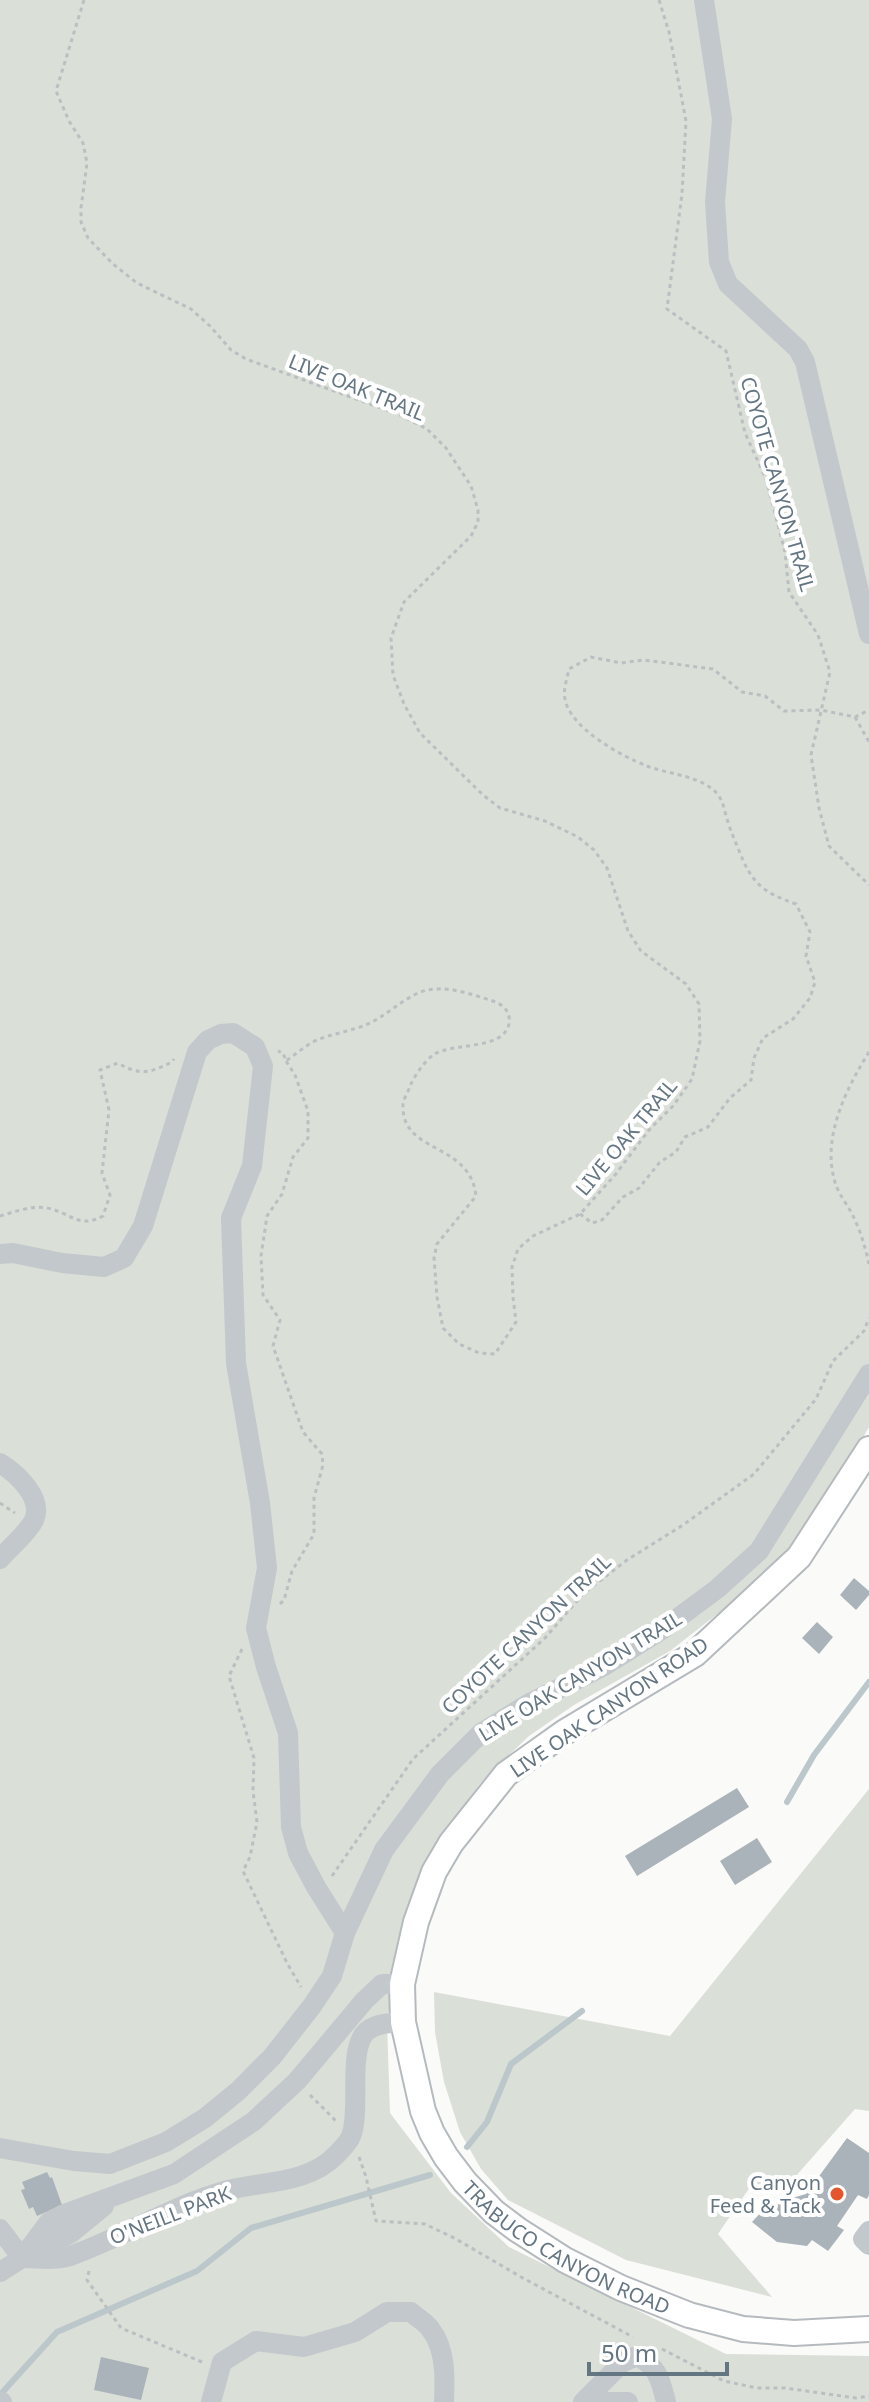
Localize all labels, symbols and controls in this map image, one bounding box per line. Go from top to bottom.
street label: LIVE OAK TRAIL [285,347,429,427]
street label: COYOTE CANYON TRAIL [734,373,822,595]
street label: LIVE OAK TRAIL [569,1073,683,1201]
street label: COYOTE CANYON TRAIL [436,1548,616,1720]
street label: LIVE OAK CANYON TRAIL [473,1605,687,1747]
street label: LIVE OAK CANYON ROAD [505,1630,713,1784]
place label: Canyon Feed & Tack [710,2169,821,2219]
street label: TRABUCO CANYON ROAD [457,2174,674,2320]
street label: O'NEILL PARK [105,2179,235,2251]
marker: Canyon Feed & Tack [828,2185,846,2203]
scale bar [589,2326,727,2376]
text: 50 m [601,2336,657,2369]

